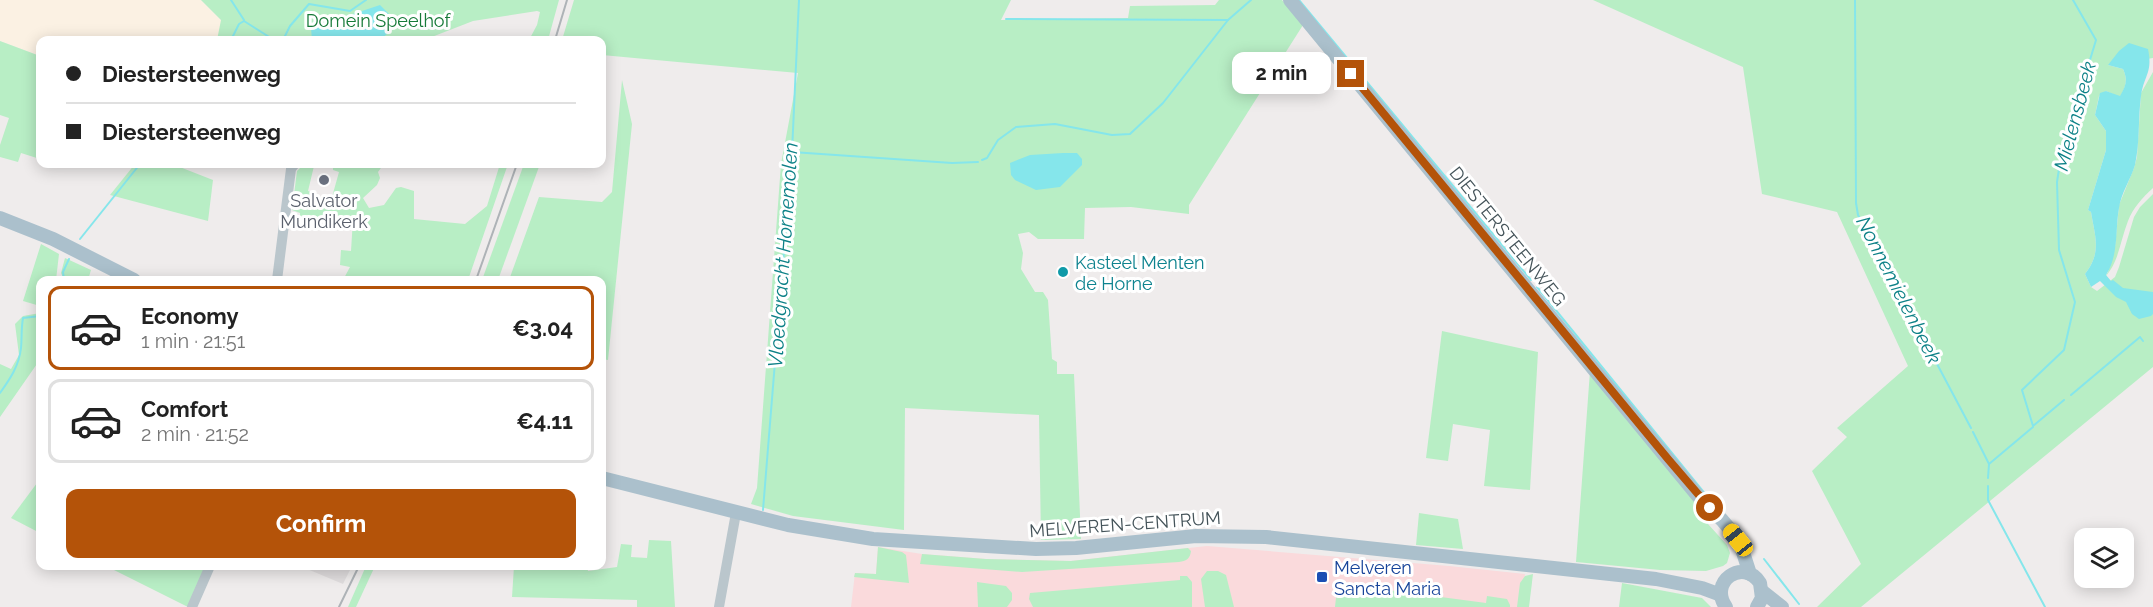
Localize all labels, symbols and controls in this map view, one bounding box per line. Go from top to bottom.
park label: Domein Speelhof [306,10,451,31]
callout: 2 min [1231,53,1330,95]
water label: Mielensbeek [2049,58,2101,173]
route end [1337,60,1364,87]
text: Diestersteenweg [102,61,281,87]
text: 2 min [1256,61,1307,85]
text: Diestersteenweg [102,119,281,145]
water label: Vloedgracht Hornemolen [763,141,803,369]
street label: DIESTERSTEENWEG [1445,162,1571,310]
marker: Salvator Mundikerk [317,173,331,187]
place label: Salvator Mundikerk [280,190,368,232]
water label: Nonnemielenbeek [1851,212,1947,368]
place label: Kasteel Menten de Horne [1075,252,1205,294]
marker: Kasteel Menten de Horne [1056,265,1070,279]
icon: car [69,301,123,355]
text: Economy [141,303,239,329]
text: €3.04 [512,315,573,341]
text: 1 min · 21:51 [141,329,245,353]
icon: car [69,394,123,448]
text: Comfort [141,396,228,422]
text: €4.11 [516,408,573,434]
text: 2 min · 21:52 [141,422,249,446]
button: Confirm [66,489,576,558]
route start [1696,494,1723,521]
street label: MELVEREN-CENTRUM [1028,507,1222,541]
car [1720,520,1756,560]
map controls [2074,528,2134,588]
button: layers [2074,528,2134,588]
place label: Melveren Sancta Maria [1334,557,1441,599]
marker: Melveren Sancta Maria [1315,570,1329,584]

